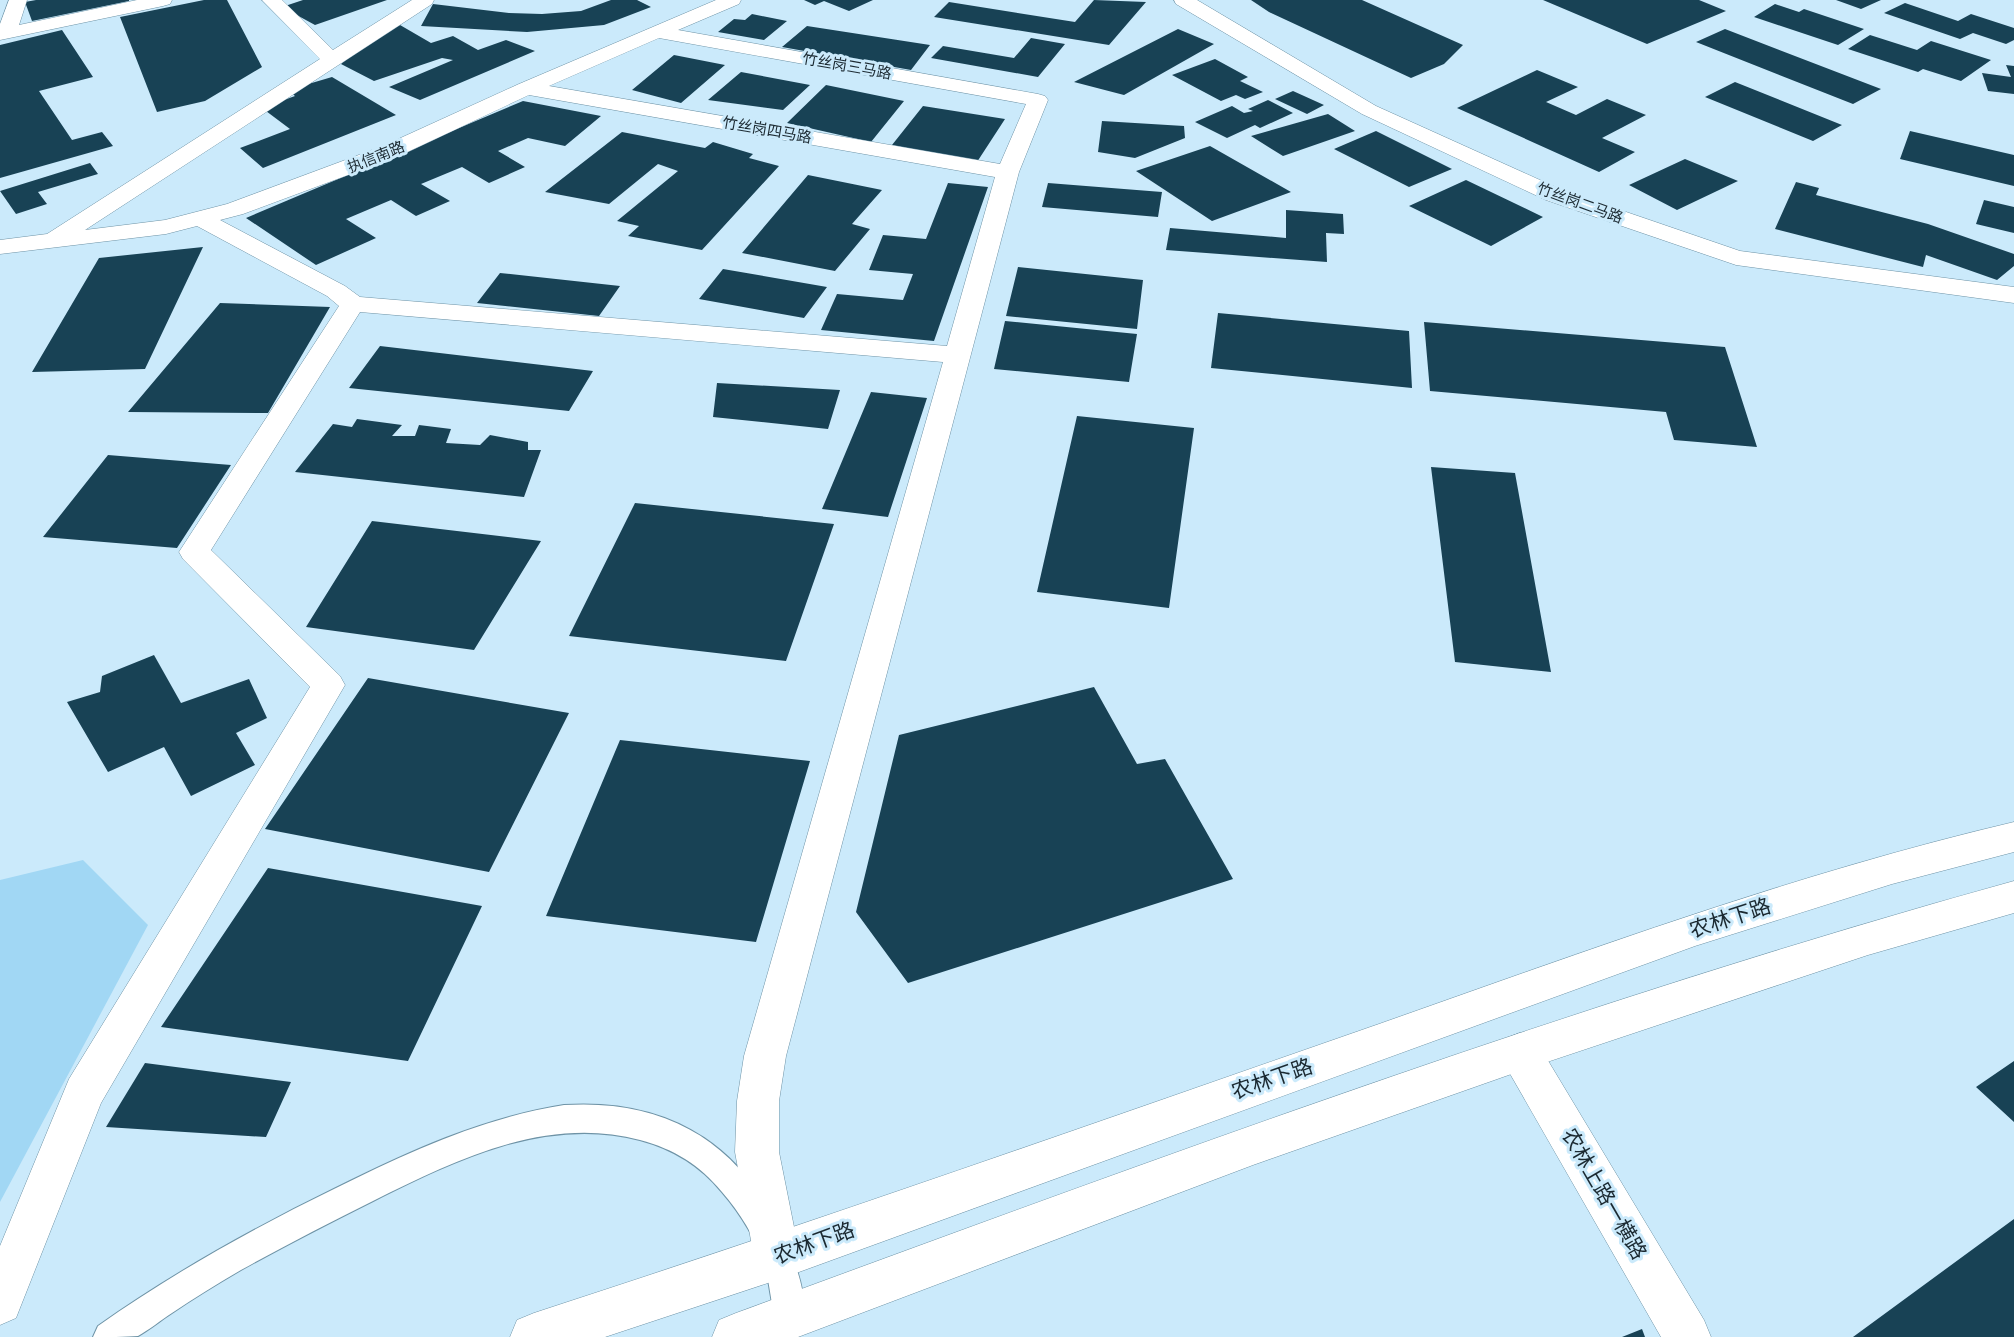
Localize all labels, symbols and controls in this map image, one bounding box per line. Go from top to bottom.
street label: 竹丝岗三马路 [801,47,893,85]
street label: 竹丝岗四马路 [721,111,813,149]
street label: 执信南路 [344,136,408,178]
street label: 竹丝岗二马路 [1534,177,1626,229]
street label: 农林下路 [1685,891,1775,945]
street label: 农林下路 [1227,1051,1317,1107]
street label: 农林上路一横路 [1554,1123,1654,1265]
street label: 农林下路 [769,1215,859,1271]

